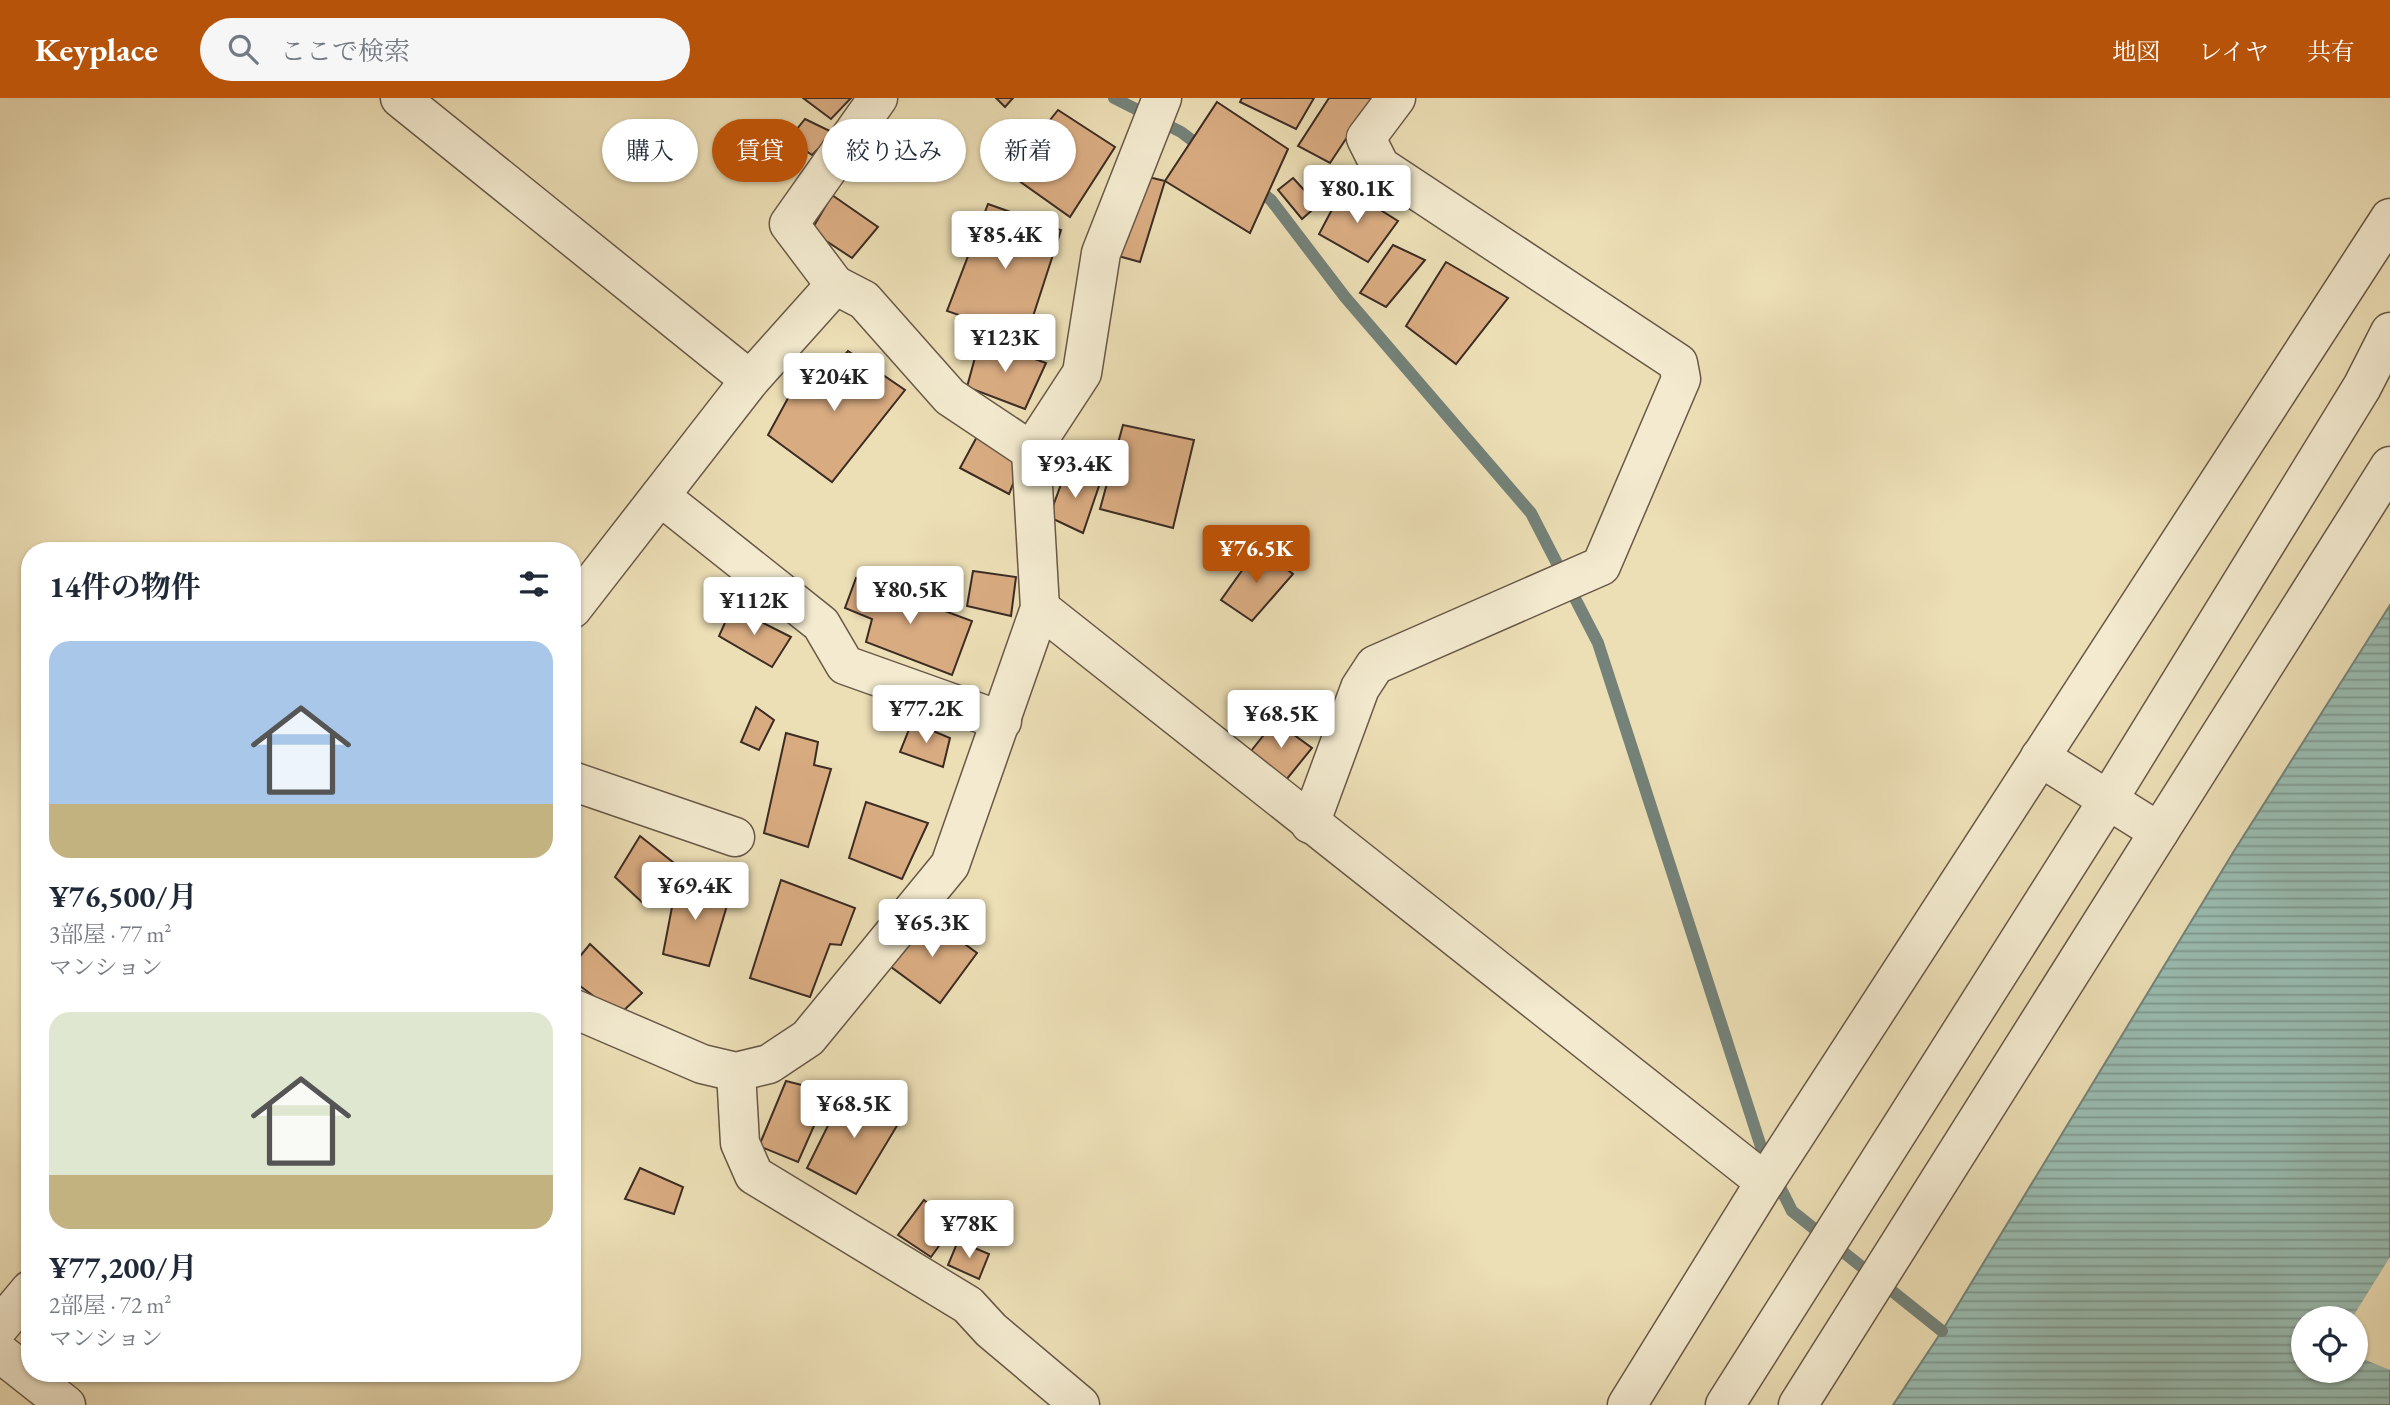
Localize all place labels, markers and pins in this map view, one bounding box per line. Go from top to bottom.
pin: ¥80.1K [1300,166,1414,225]
pin: ¥85.4K [948,212,1062,271]
pin: ¥123K [956,314,1054,374]
pin: ¥204K [785,354,883,413]
pin: ¥93.4K [1018,440,1132,500]
pin: ¥76.5K [1199,526,1313,585]
pin: ¥80.5K [853,566,967,626]
pin: ¥112K [705,578,803,637]
pin: ¥77.2K [869,686,983,745]
pin: ¥68.5K [1224,690,1338,750]
pin: ¥69.4K [638,862,752,922]
pin: ¥65.3K [875,900,989,959]
pin: ¥68.5K [797,1080,911,1140]
pin: ¥78K [928,1200,1010,1260]

